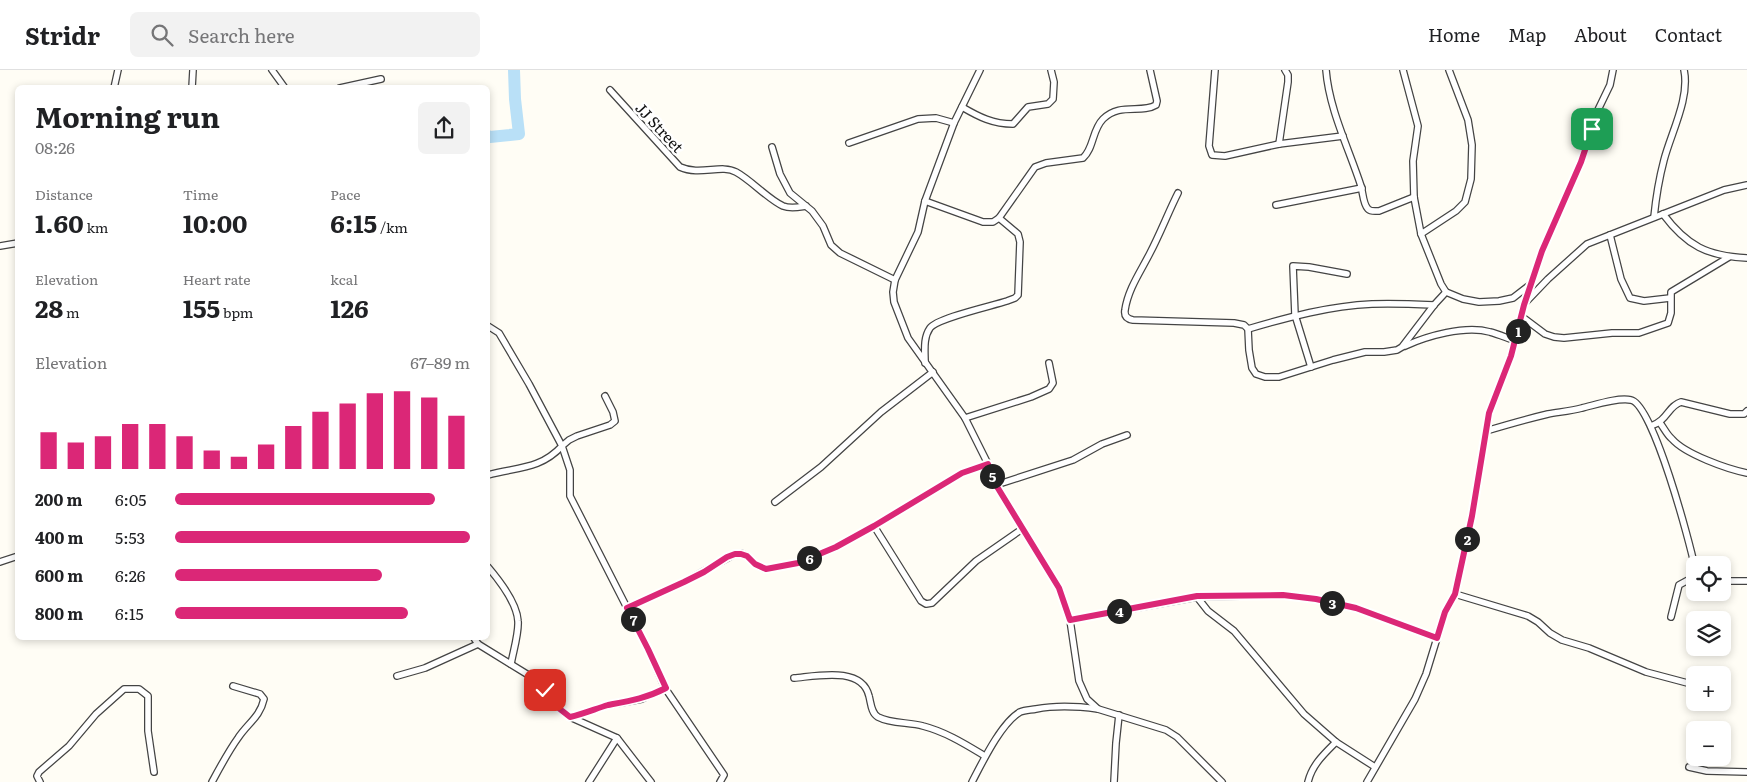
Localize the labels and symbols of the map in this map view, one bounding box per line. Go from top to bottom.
street label: JJ Street [631,97,689,157]
pin [1571,108,1613,150]
pin: 1 [1506,318,1530,344]
pin: 5 [980,464,1004,488]
pin: 2 [1454,526,1480,552]
pin: 6 [796,546,822,570]
pin: 3 [1320,590,1344,616]
pin: 4 [1106,598,1132,624]
pin: 7 [620,606,646,632]
pin [524,669,566,711]

